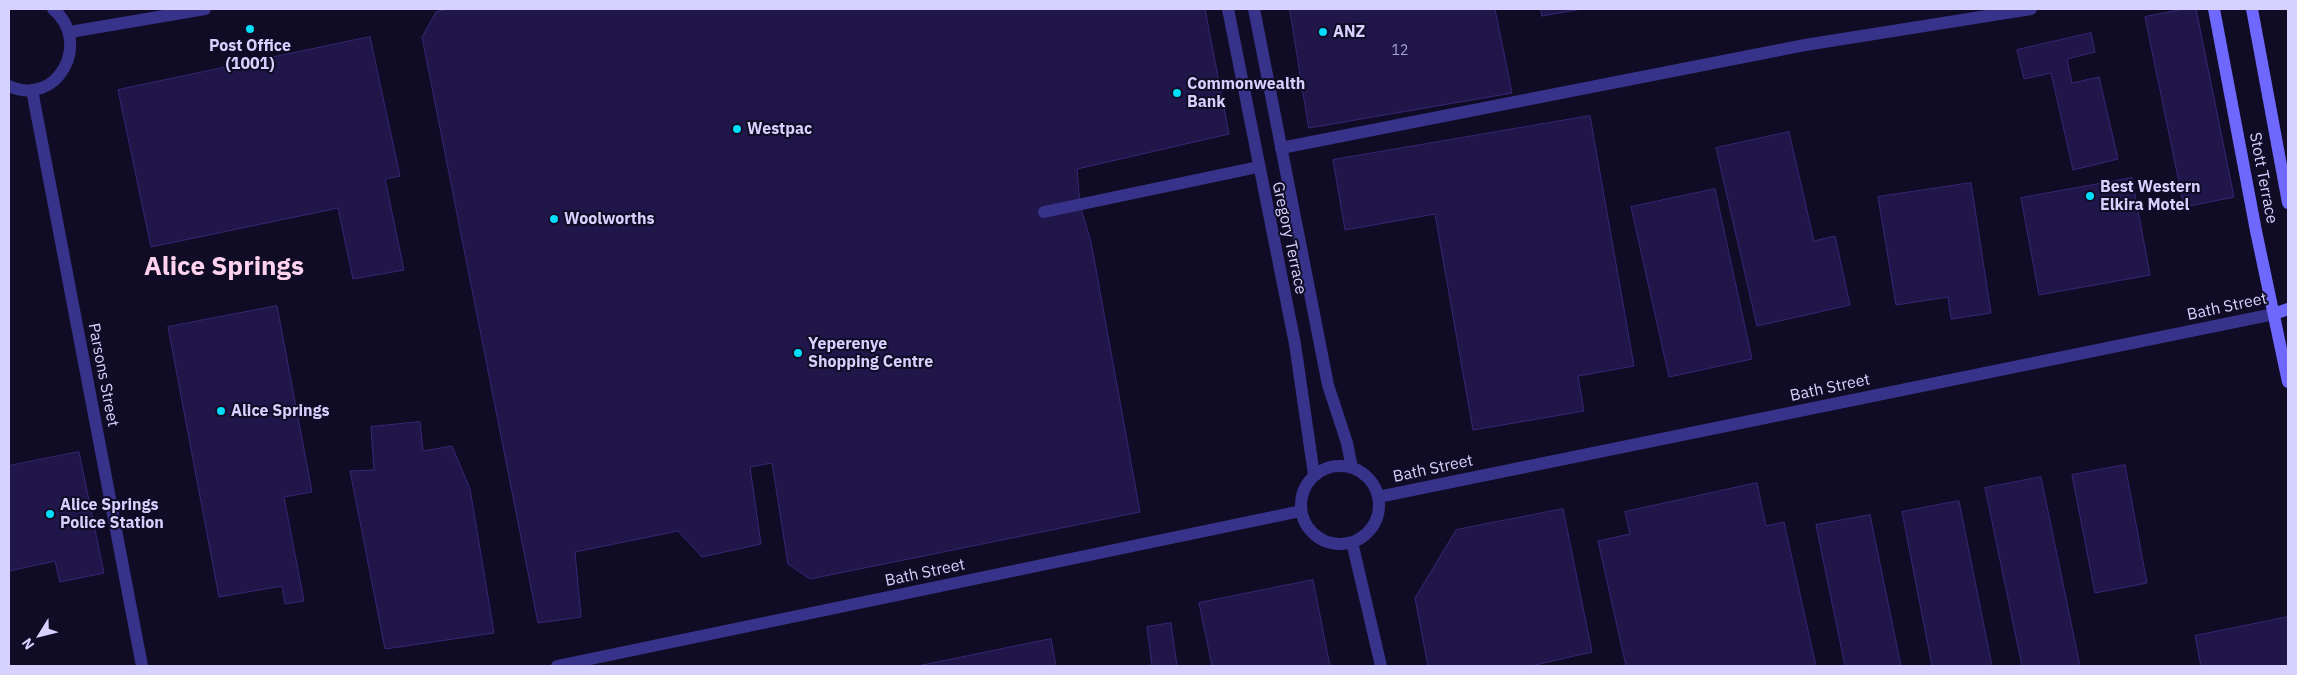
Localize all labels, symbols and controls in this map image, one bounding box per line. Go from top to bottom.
place label: ANZ [1333,22,1365,42]
marker: Post Office (1001) [244,23,256,35]
marker: ANZ [1317,26,1329,38]
place label: Post Office (1001) [209,36,291,74]
house number: 12 [1392,43,1408,59]
place label: Commonwealth Bank [1187,74,1305,112]
marker: Commonwealth Bank [1171,87,1183,99]
place label: Westpac [747,119,812,139]
marker: Westpac [731,123,743,135]
street label: Stott Terrace [2245,131,2281,225]
place label: Best Western Elkira Motel [2100,177,2201,215]
street label: Gregory Terrace [1268,180,1310,296]
marker: Best Western Elkira Motel [2084,190,2096,202]
place label: Woolworths [564,209,655,229]
marker: Woolworths [548,213,560,225]
district label: Alice Springs [144,251,304,283]
street label: Bath Street [2185,289,2269,325]
street label: Parsons Street [84,322,122,428]
place label: Yeperenye Shopping Centre [808,334,933,372]
marker: Yeperenye Shopping Centre [792,347,804,359]
street label: Bath Street [1788,370,1872,406]
place label: Alice Springs [231,401,330,421]
marker: Alice Springs [215,405,227,417]
street label: Bath Street [1391,451,1475,487]
place label: Alice Springs Police Station [60,495,164,533]
marker: Alice Springs Police Station [44,508,56,520]
street label: Bath Street [883,555,967,591]
north arrow [15,610,65,660]
text: N [18,634,38,653]

